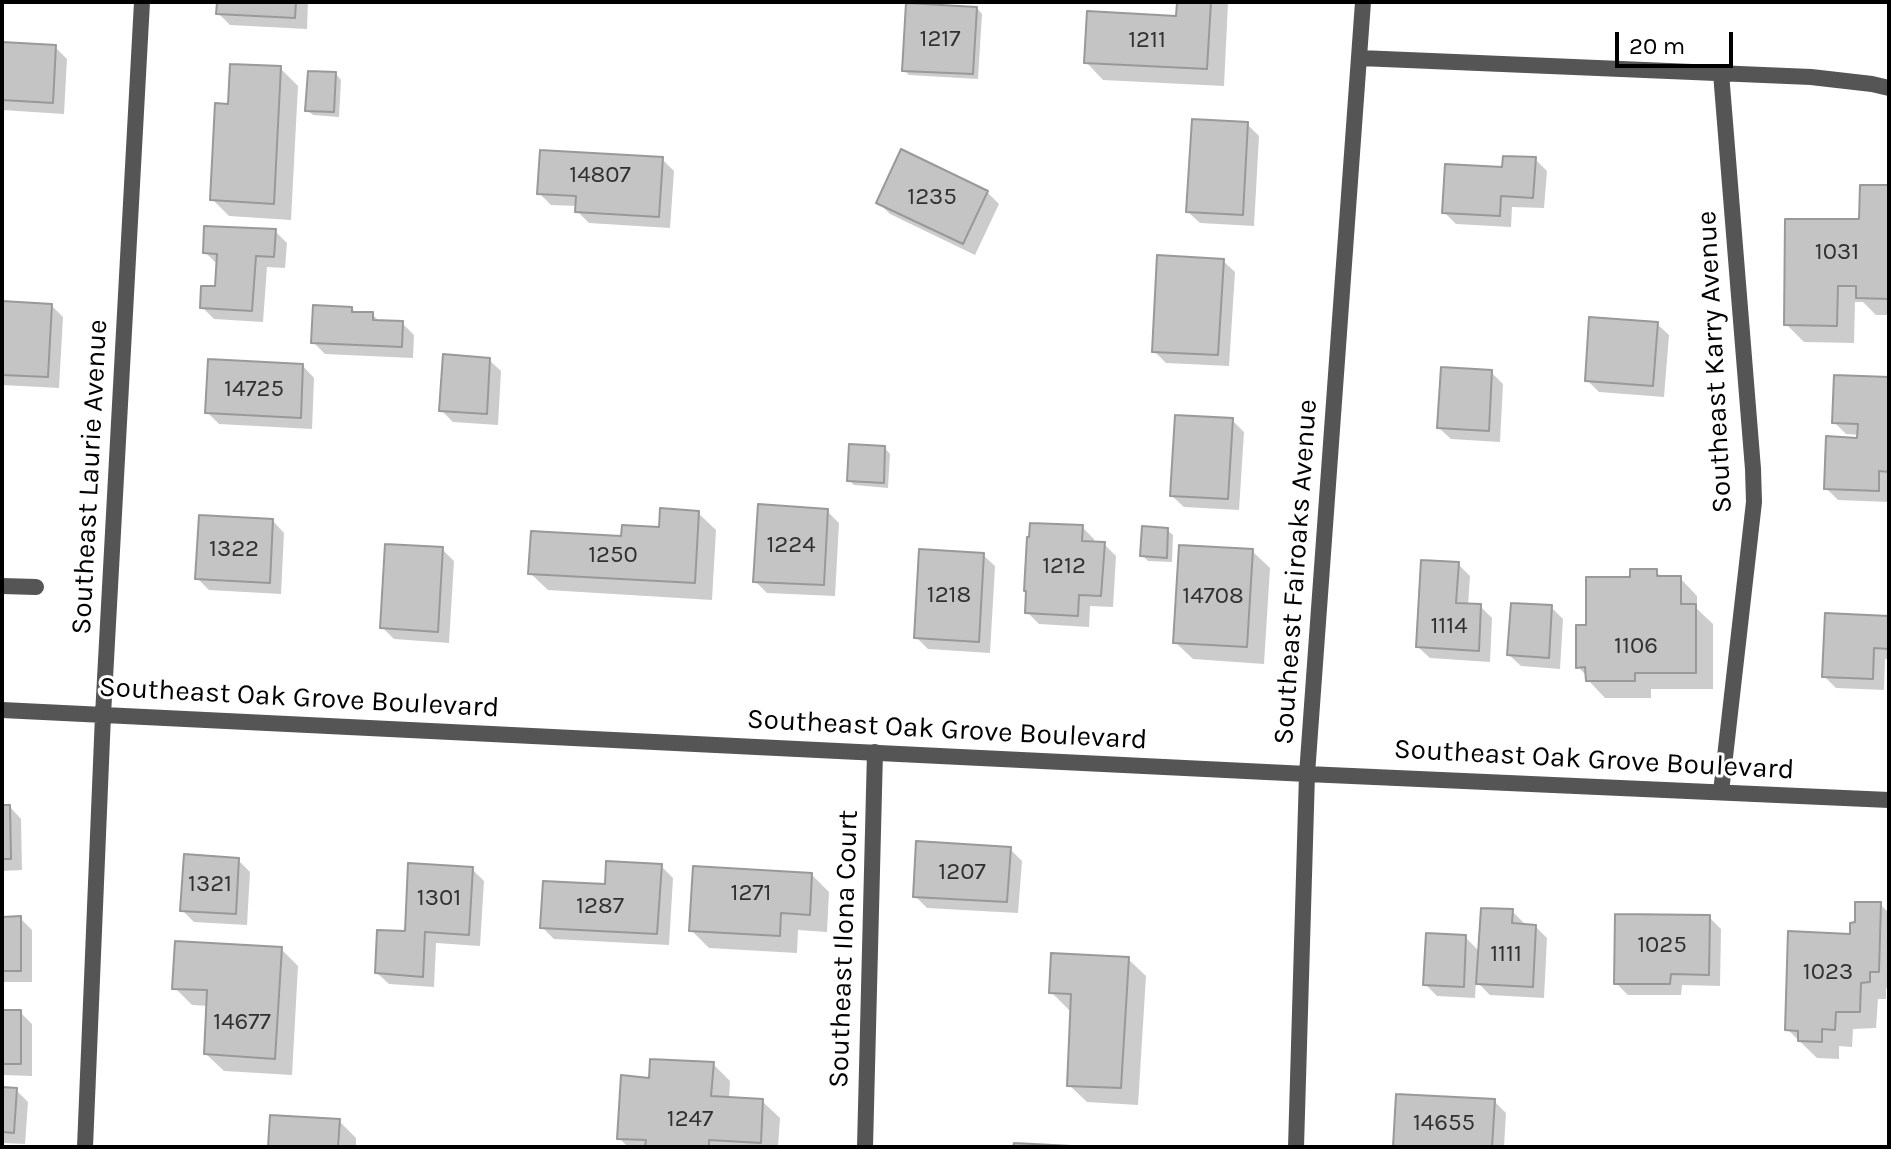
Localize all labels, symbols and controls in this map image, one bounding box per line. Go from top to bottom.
scale bar [1619,16,1737,66]
house number: 1217 [919,25,961,53]
house number: 1211 [1128,26,1166,54]
text: 20 m [1629,32,1685,60]
house number: 14807 [569,161,631,189]
house number: 1235 [907,183,957,211]
street label: Southeast Karry Avenue [1690,210,1740,514]
house number: 1031 [1815,238,1859,266]
street label: Southeast Laurie Avenue [65,319,115,635]
house number: 14725 [224,375,284,403]
street label: Southeast Fairoaks Avenue [1267,398,1325,746]
house number: 1224 [766,531,816,559]
house number: 1322 [209,535,259,563]
house number: 1250 [588,541,638,569]
house number: 1212 [1042,552,1086,580]
house number: 1218 [927,581,971,609]
house number: 14708 [1182,582,1244,610]
house number: 1114 [1430,612,1468,640]
house number: 1106 [1614,632,1658,660]
street label: Southeast Oak Grove Boulevard [98,671,500,725]
street label: Southeast Oak Grove Boulevard [746,703,1148,757]
street label: Southeast Oak Grove Boulevard [1393,733,1795,787]
street label: Southeast Ilona Court [822,809,866,1089]
house number: 1207 [938,858,986,886]
house number: 1321 [188,870,232,898]
house number: 1271 [730,879,772,907]
house number: 1301 [417,884,461,912]
house number: 1287 [576,892,624,920]
house number: 1025 [1637,931,1687,959]
house number: 1111 [1490,940,1522,968]
house number: 1023 [1803,958,1853,986]
house number: 14677 [213,1008,271,1036]
house number: 1247 [667,1105,713,1133]
house number: 14655 [1413,1109,1475,1137]

